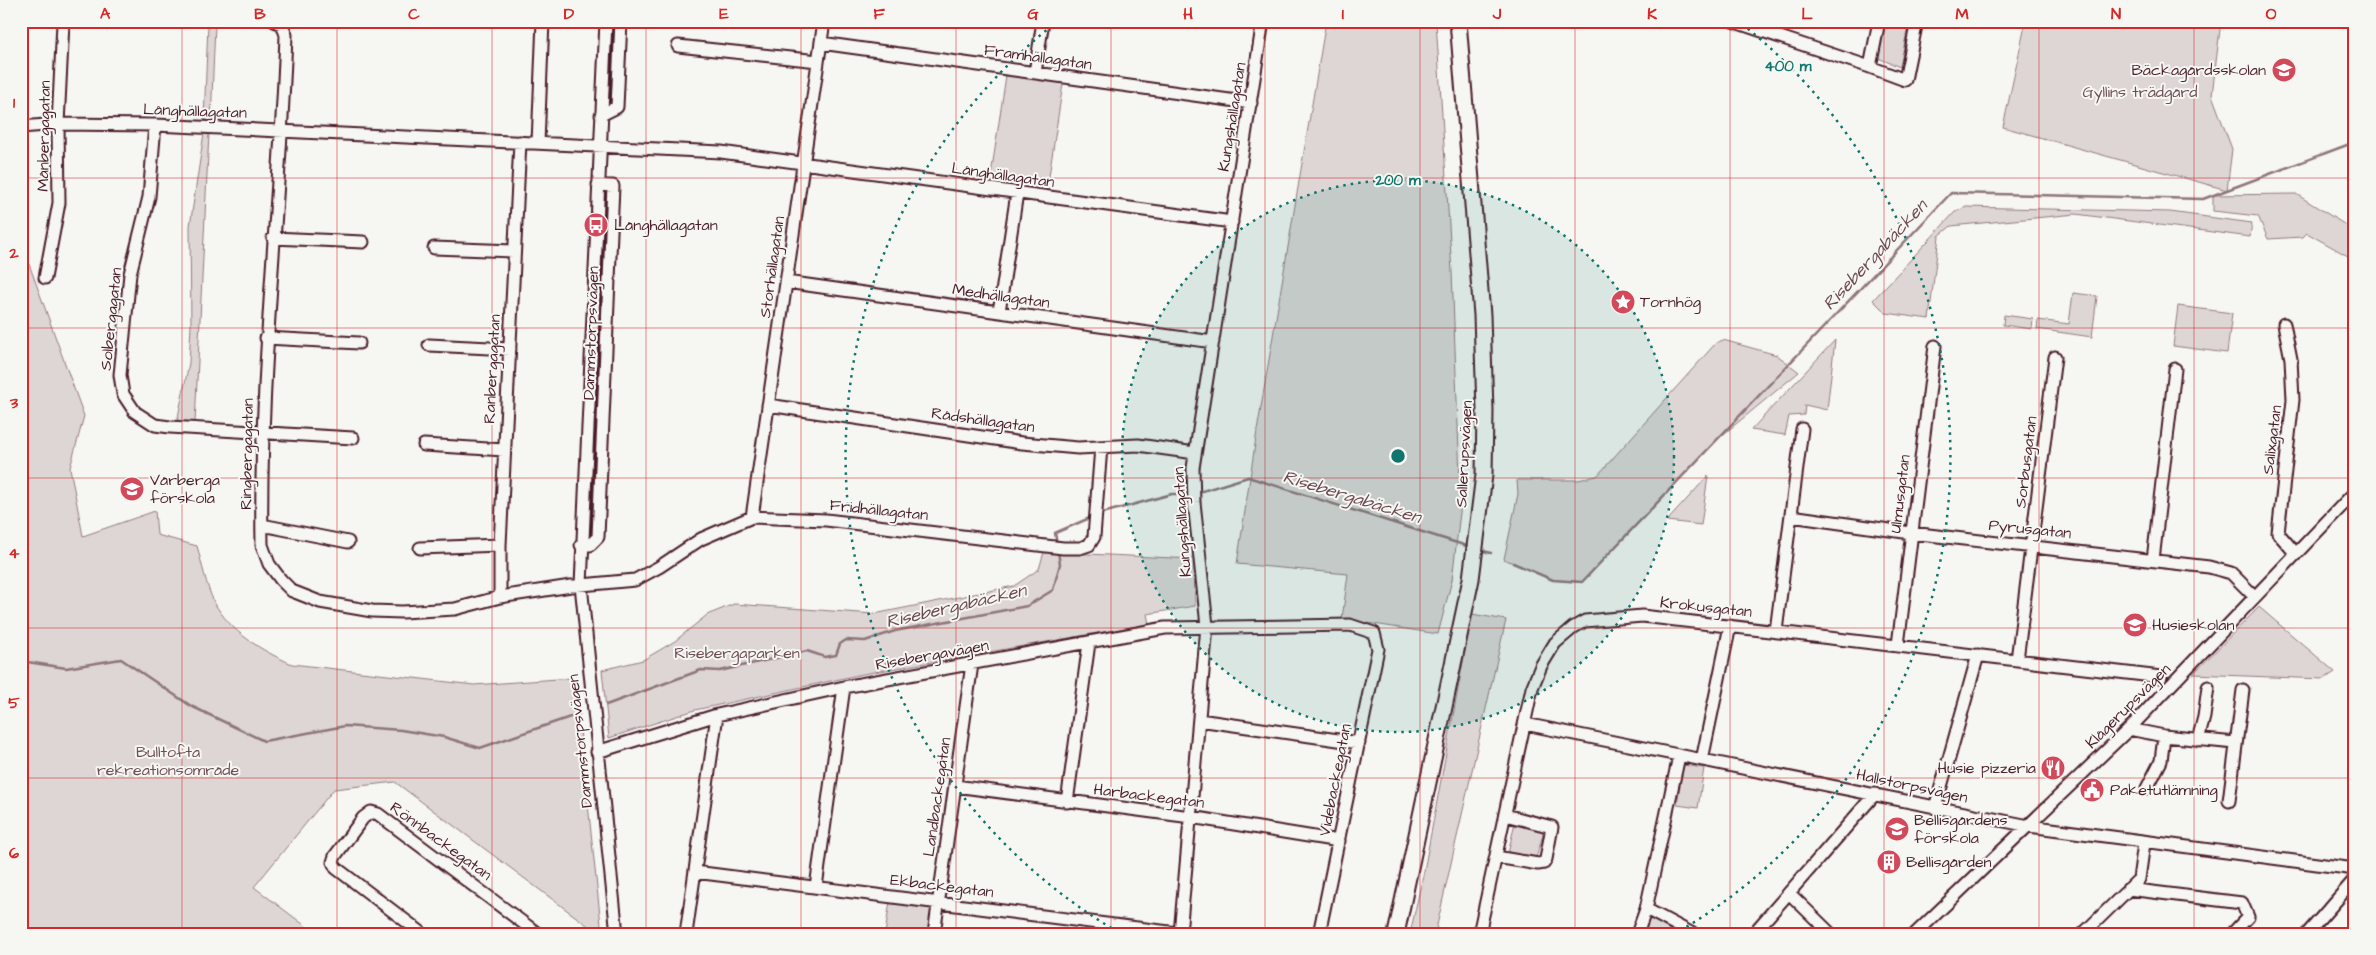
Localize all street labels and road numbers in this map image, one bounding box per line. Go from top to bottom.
street label: Framhällagatan [982,39,1093,76]
street label: Kungshällagatan [1213,61,1252,173]
street label: Månbergagatan [32,80,57,192]
street label: Långhällagatan [143,98,247,125]
street label: Långhällagatan [950,157,1056,194]
street label: Storhällagatan [754,215,791,320]
street label: Solbergagatan [95,266,128,372]
street label: Dammstorpsvägen [578,266,605,400]
street label: Medhällagatan [951,278,1051,315]
street label: Ranbergagatan [478,314,507,424]
street label: Ringbergagatan [235,398,260,510]
street label: Sallerupsvägen [1450,400,1479,508]
street label: Rådshällagatan [930,402,1036,439]
street label: Salixgatan [2257,404,2288,476]
street label: Sorbusgatan [2009,415,2044,509]
street label: Ulmusgatan [1884,453,1917,535]
street label: Kungshällagatan [1167,466,1198,578]
street label: Fridhällagatan [829,494,929,527]
street label: Pyrusgatan [1987,514,2072,545]
street label: Krokusgatan [1659,591,1753,624]
street label: Risebergavägen [874,634,991,677]
street label: Klågerupsvägen [2080,658,2176,754]
street label: Dammstorpsvägen [562,673,599,809]
street label: Videbackegatan [1313,722,1358,838]
street label: Landbackegatan [918,736,957,858]
street label: Hallstorpsvägen [1854,763,1970,810]
street label: Harbackegatan [1092,778,1206,815]
street label: Rönnbackegatan [385,796,496,886]
street label: Ekbackegatan [889,869,995,904]

